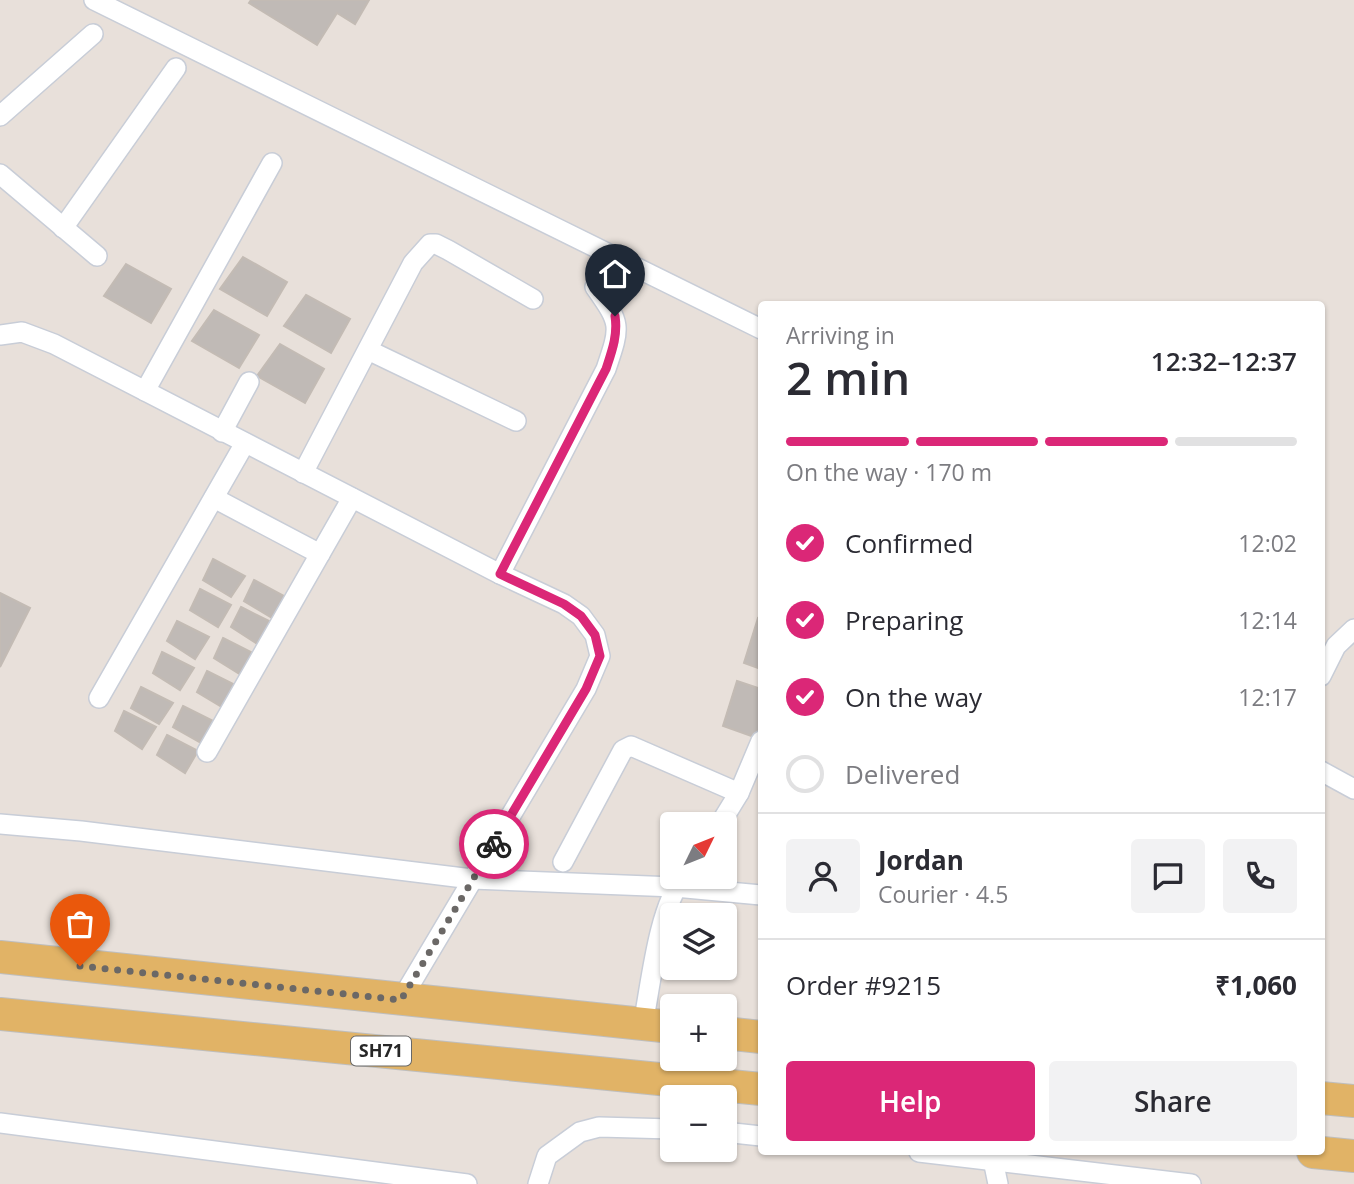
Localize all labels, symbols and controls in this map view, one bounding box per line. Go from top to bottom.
pin [585,244,645,316]
icon: home [596,255,634,293]
text: Arriving in [786,319,895,351]
text: 12:32–12:37 [1151,343,1297,379]
text: 2 min [786,346,910,408]
text: On the way · 170 m [786,456,992,488]
icon: check [786,524,824,562]
text: Confirmed [845,525,973,561]
text: 12:02 [1238,527,1297,559]
icon: check [786,601,824,639]
text: Preparing [845,602,963,638]
text: 12:14 [1238,604,1297,636]
icon: check [786,678,824,716]
text: On the way [845,679,982,715]
text: 12:17 [1238,681,1297,713]
text: Delivered [845,756,960,792]
courier [459,809,529,879]
north arrow [660,812,737,889]
map controls [660,812,737,1162]
icon: bike [475,825,513,863]
button: person [786,839,860,913]
button: chat [1131,839,1205,913]
button: phone [1223,839,1297,913]
text: Jordan [878,842,964,878]
text: Courier · 4.5 [878,878,1008,910]
pin [50,894,110,966]
button: layers [660,903,737,980]
icon: bag [61,905,99,943]
text: Order #9215 [786,967,941,1003]
text: ₹1,060 [1215,967,1297,1003]
button: + [660,994,737,1071]
road number: SH71 [351,1036,411,1066]
button: Help [786,1061,1035,1141]
button: Share [1049,1061,1297,1141]
button: − [660,1085,737,1162]

